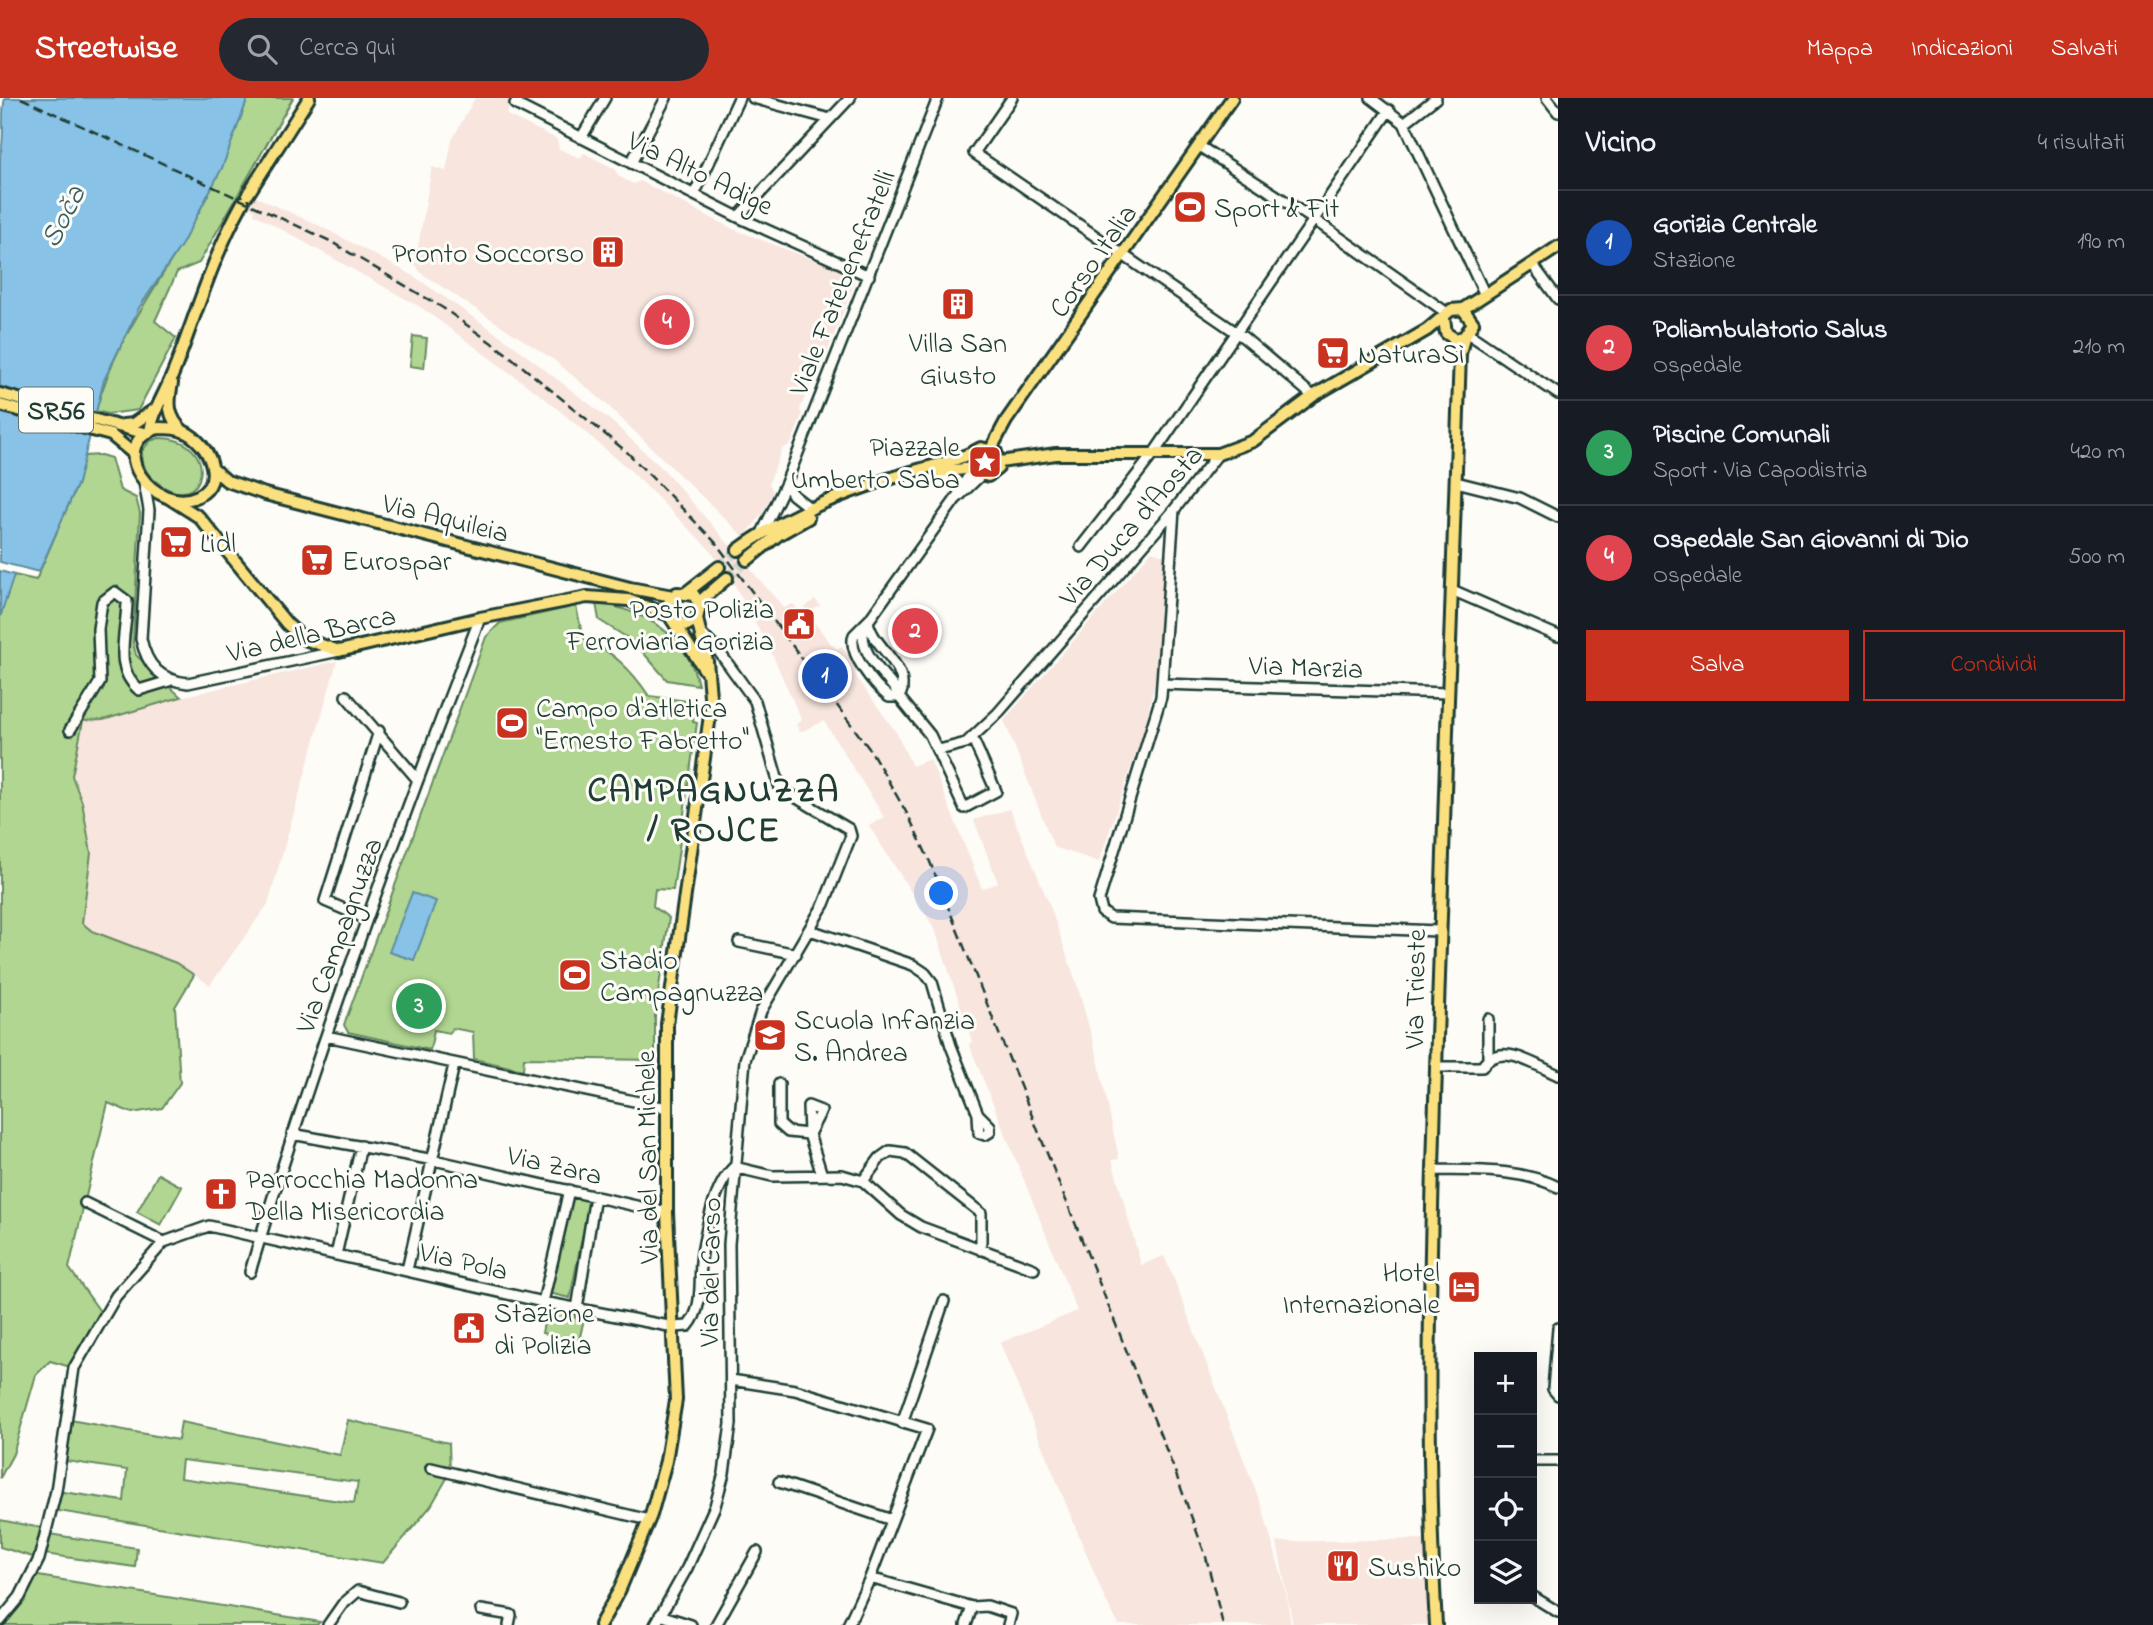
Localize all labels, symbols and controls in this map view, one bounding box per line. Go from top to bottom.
search box [219,18,709,81]
text: Streetwise [35,25,177,73]
icon: search [243,30,281,68]
text: Cerca qui [299,30,396,68]
text: Mappa [1806,32,1873,67]
text: Indicazioni [1911,32,2013,67]
text: Salvati [2051,32,2118,67]
street label: Via Alto Adige [619,122,780,228]
text: Vicino [1586,122,1656,166]
text: 4 risultati [2038,127,2125,160]
street label: Viale Fatebenefratelli [780,164,908,403]
water label: Soča [30,178,99,256]
sports icon: Sport & Fit [1171,188,1209,226]
place label: Sport & Fit [1214,190,1339,231]
street label: Corso Italia [1041,197,1149,327]
text: Gorizia Centrale [1653,207,1817,245]
text: 1 [1605,226,1613,259]
text: 190 m [2077,226,2125,259]
building icon: Pronto Soccorso [589,233,627,271]
place label: Pronto Soccorso [392,235,584,276]
text: Stazione [1653,245,1735,278]
building icon: Villa San Giusto [939,285,977,323]
pin: 4 [644,296,690,348]
text: Poliambulatorio Salus [1653,312,1888,350]
place label: Villa San Giusto [908,325,1007,398]
text: 2 [1603,331,1615,364]
text: 210 m [2073,331,2125,364]
supermarket icon: NaturaSì [1314,334,1352,372]
place label: NaturaSì [1358,336,1464,377]
text: Ospedale [1653,350,1742,383]
road number: SR56 [19,388,93,432]
text: Piscine Comunali [1653,417,1830,455]
place label: Piazzale Umberto Saba [791,429,960,502]
text: 3 [1604,436,1614,469]
text: 420 m [2071,436,2125,469]
street label: Via Duca d'Aosta [1050,438,1214,618]
place icon: Piazzale Umberto Saba [966,443,1004,481]
text: Sport · Via Capodistria [1653,455,1867,488]
street label: Via Aquileia [377,485,513,556]
text: Ospedale San Giovanni di Dio [1653,522,1969,560]
supermarket icon: Lidl [157,523,195,561]
place label: Lidl [200,525,236,566]
supermarket icon: Eurospar [298,541,336,579]
text: 4 [1604,541,1614,574]
text: 500 m [2068,541,2125,574]
place label: Eurospar [342,543,452,584]
text: Ospedale [1653,560,1742,593]
place label: Posto Polizia Ferroviaria Gorizia [566,591,774,664]
street label: Via della Barca [223,597,400,676]
public building icon: Posto Polizia Ferroviaria Gorizia [780,605,818,643]
pin: 2 [892,605,938,657]
button: Salva [1586,630,1849,701]
button: Condividi [1863,630,2125,701]
street label: Via Marzia [1247,647,1364,692]
pin: 1 [802,650,848,702]
place label: Campo d'atletica "Ernesto Fabretto" [536,690,749,763]
sports icon: Campo d'atletica "Ernesto Fabretto" [493,704,531,742]
district label: CAMPAGNUZZA / ROJCE [588,767,840,858]
street label: Via Campagnuzza [287,833,396,1041]
your location [924,876,958,910]
street label: Via Trieste [1396,928,1439,1051]
place label: Stadio Campagnuzza [600,942,764,1015]
sports icon: Stadio Campagnuzza [556,956,594,994]
pin: 3 [396,980,442,1032]
place label: Scuola Infanzia S. Andrea [794,1002,975,1075]
school or university icon: Scuola Infanzia S. Andrea [751,1016,789,1054]
street label: Via del San Michele [627,1050,672,1265]
street label: Via Zara [502,1136,606,1198]
place label: Parrocchia Madonna Della Misericordia [245,1161,478,1234]
church icon: Parrocchia Madonna Della Misericordia [202,1175,240,1213]
street label: Via del Carso [691,1197,734,1348]
street label: Via Pola [414,1233,512,1293]
place label: Hotel Internazionale [1283,1254,1440,1327]
hotel icon: Hotel Internazionale [1445,1268,1483,1306]
place label: Stazione di Polizia [494,1295,595,1368]
public building icon: Stazione di Polizia [450,1309,488,1347]
map controls [1474,1352,1537,1604]
button: + [1474,1352,1537,1415]
button: − [1474,1415,1537,1478]
button: locate [1474,1478,1537,1541]
button: layers [1474,1541,1537,1604]
restaurant icon: Sushiko [1324,1547,1362,1585]
place label: Sushiko [1368,1549,1461,1590]

